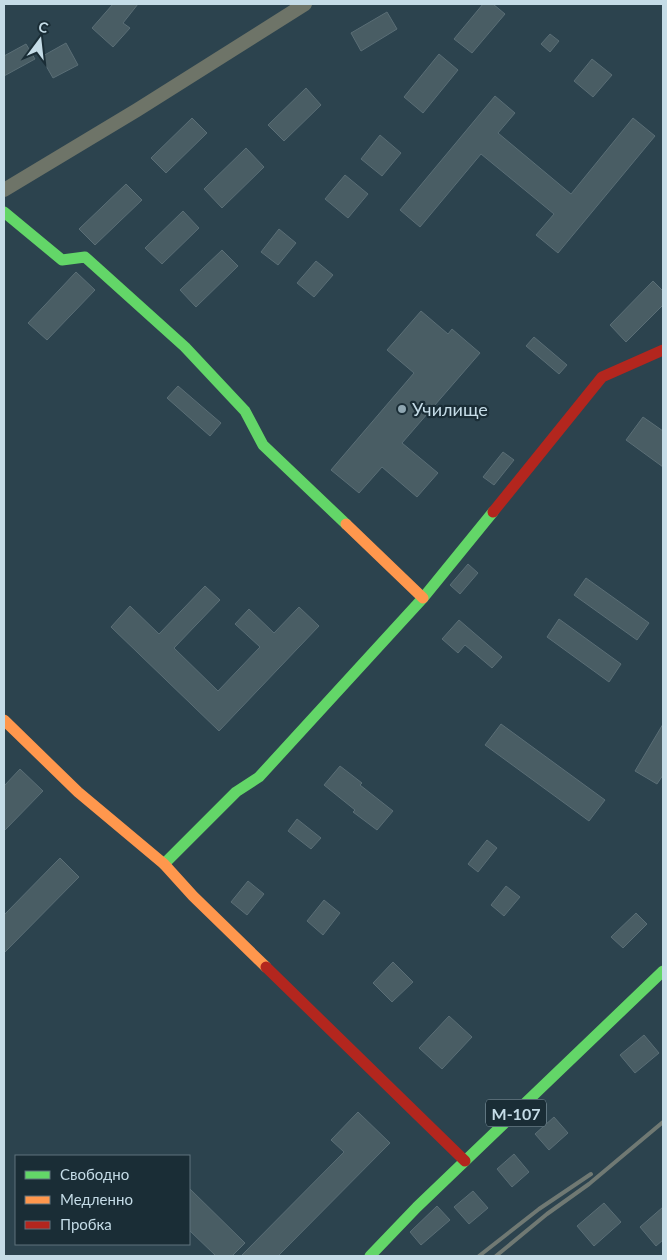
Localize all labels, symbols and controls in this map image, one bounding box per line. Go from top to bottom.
north arrow [15,15,65,65]
text: С [37,18,51,37]
place label: Училище [412,398,488,420]
marker: Училище [396,403,408,415]
road number: М-107 [486,1100,546,1126]
legend [15,1155,190,1245]
text: Свободно [60,1165,129,1183]
text: Медленно [60,1190,133,1208]
text: Пробка [60,1215,112,1233]

